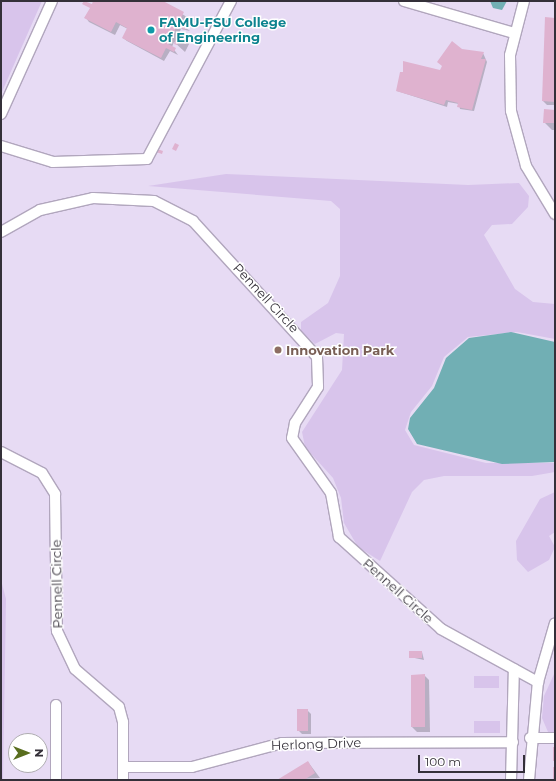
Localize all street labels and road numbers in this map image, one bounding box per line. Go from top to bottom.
street label: Pennell Circle [230,260,302,336]
street label: Pennell Circle [48,539,66,629]
street label: Pennell Circle [360,555,436,627]
street label: Herlong Drive [271,735,361,753]

